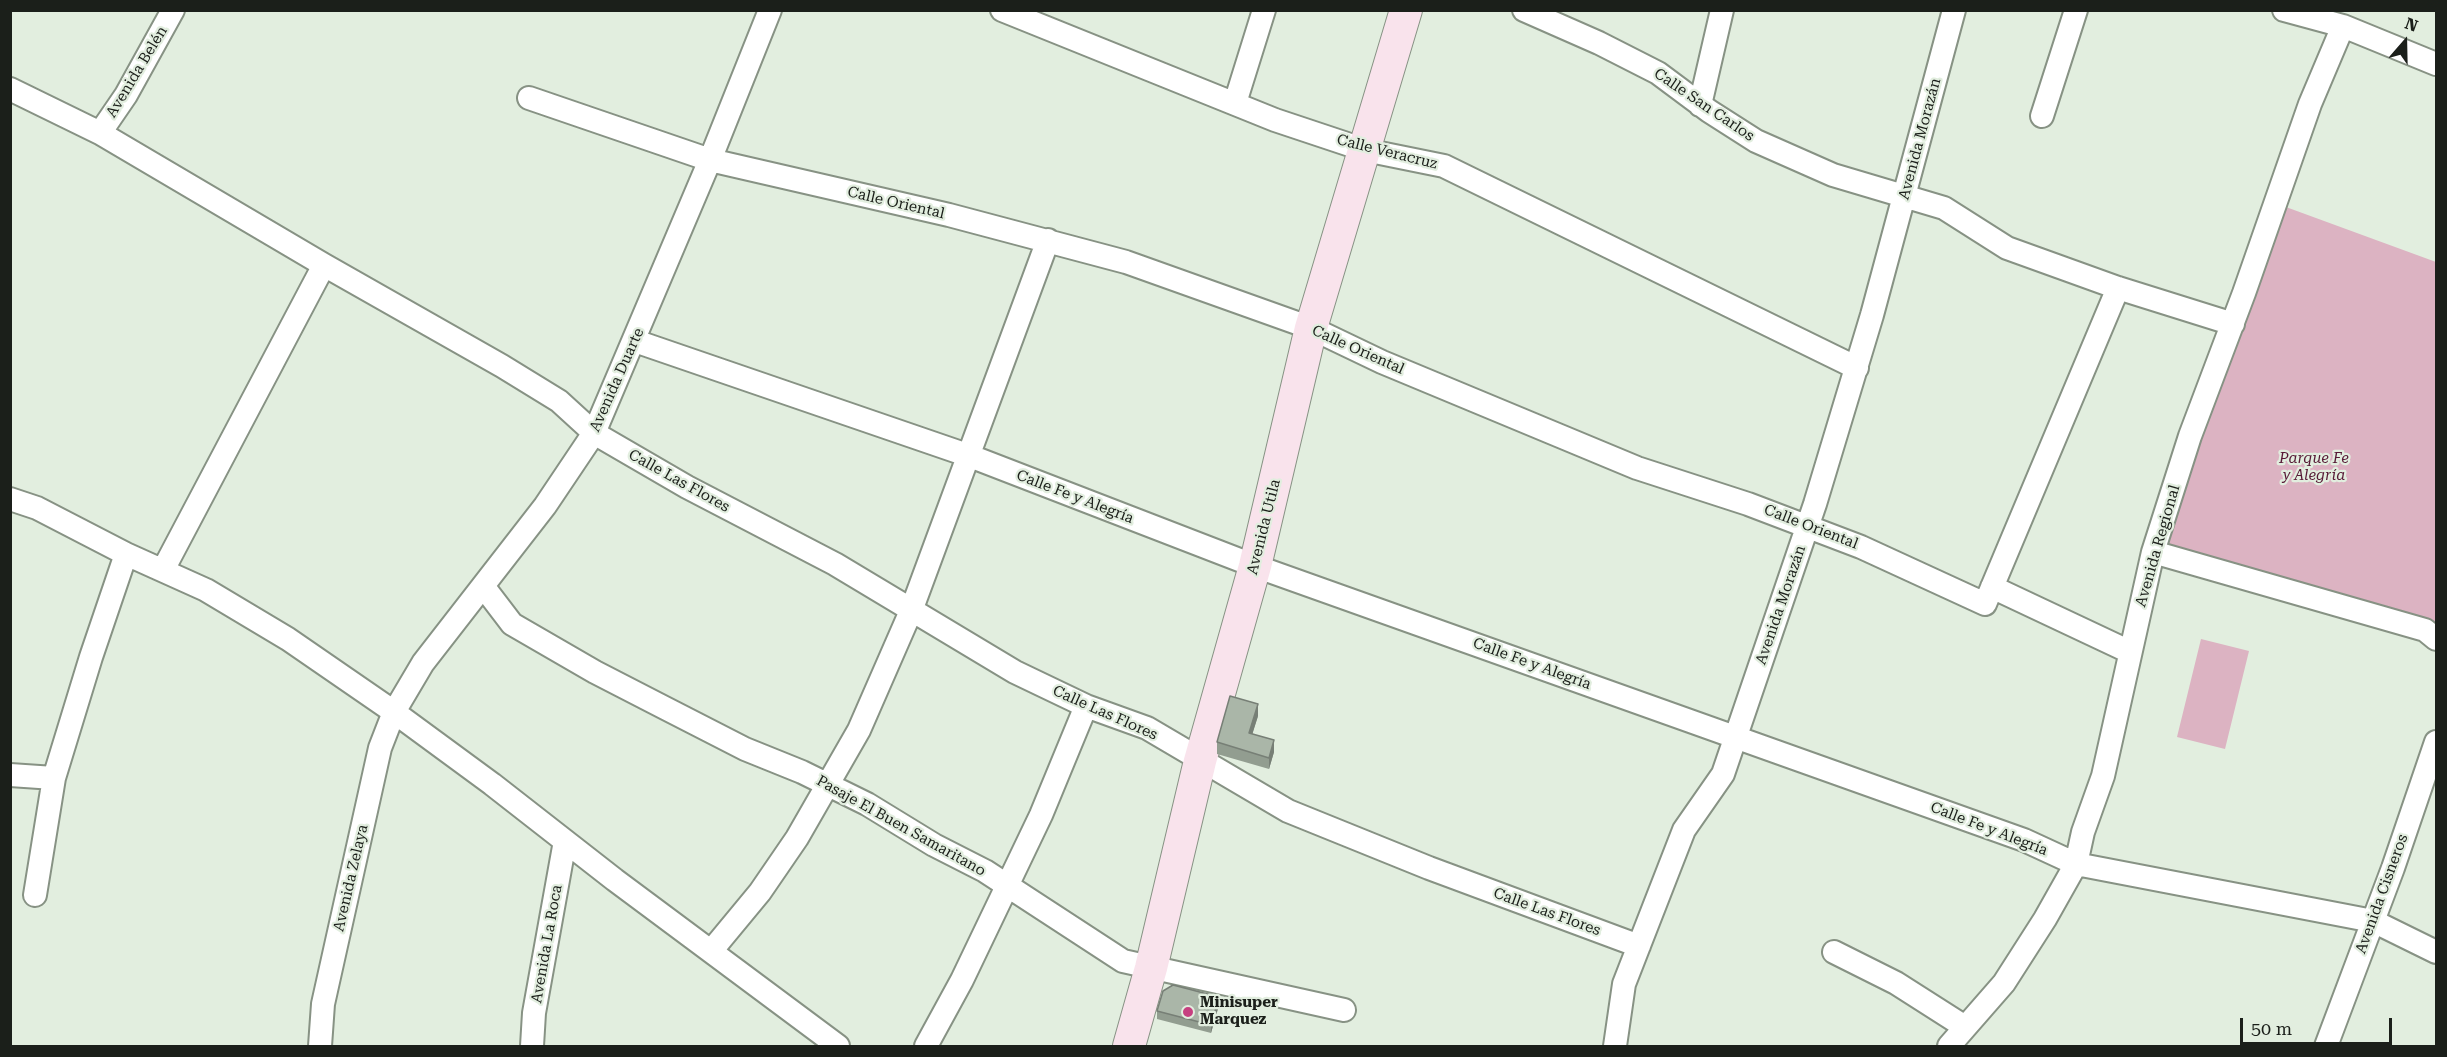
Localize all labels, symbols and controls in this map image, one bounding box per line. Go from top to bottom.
north arrow [2375,12,2435,72]
text: N [2402,14,2420,36]
street label: Avenida Belén [103,23,171,121]
street label: Calle San Carlos [1650,65,1758,145]
street label: Avenida Morazán [1895,76,1945,202]
street label: Calle Veracruz [1335,131,1439,173]
street label: Calle Oriental [846,183,946,223]
street label: Calle Oriental [1309,322,1407,378]
street label: Avenida Duarte [586,325,648,435]
street label: Calle Las Flores [625,446,733,516]
park label: Parque Fe y Alegría [2279,450,2349,485]
street label: Calle Fe y Alegría [1014,466,1136,528]
street label: Avenida Utila [1243,477,1285,577]
street label: Avenida Regional [2132,483,2184,609]
street label: Calle Oriental [1761,501,1861,553]
street label: Avenida Morazán [1752,543,1810,667]
street label: Calle Fe y Alegría [1471,634,1593,694]
street label: Calle Las Flores [1050,682,1160,744]
street label: Pasaje El Buen Samaritano [813,772,989,880]
street label: Calle Fe y Alegría [1928,798,2050,860]
street label: Avenida Zelaya [330,823,372,933]
street label: Avenida Cisneros [2352,832,2412,956]
street label: Avenida La Roca [528,883,566,1005]
street label: Calle Las Flores [1491,884,1603,940]
place label: Minisuper Marquez [1200,994,1278,1029]
marker: Minisuper Marquez [1181,1005,1195,1019]
scale bar [2243,1006,2394,1044]
text: 50 m [2251,1018,2292,1039]

